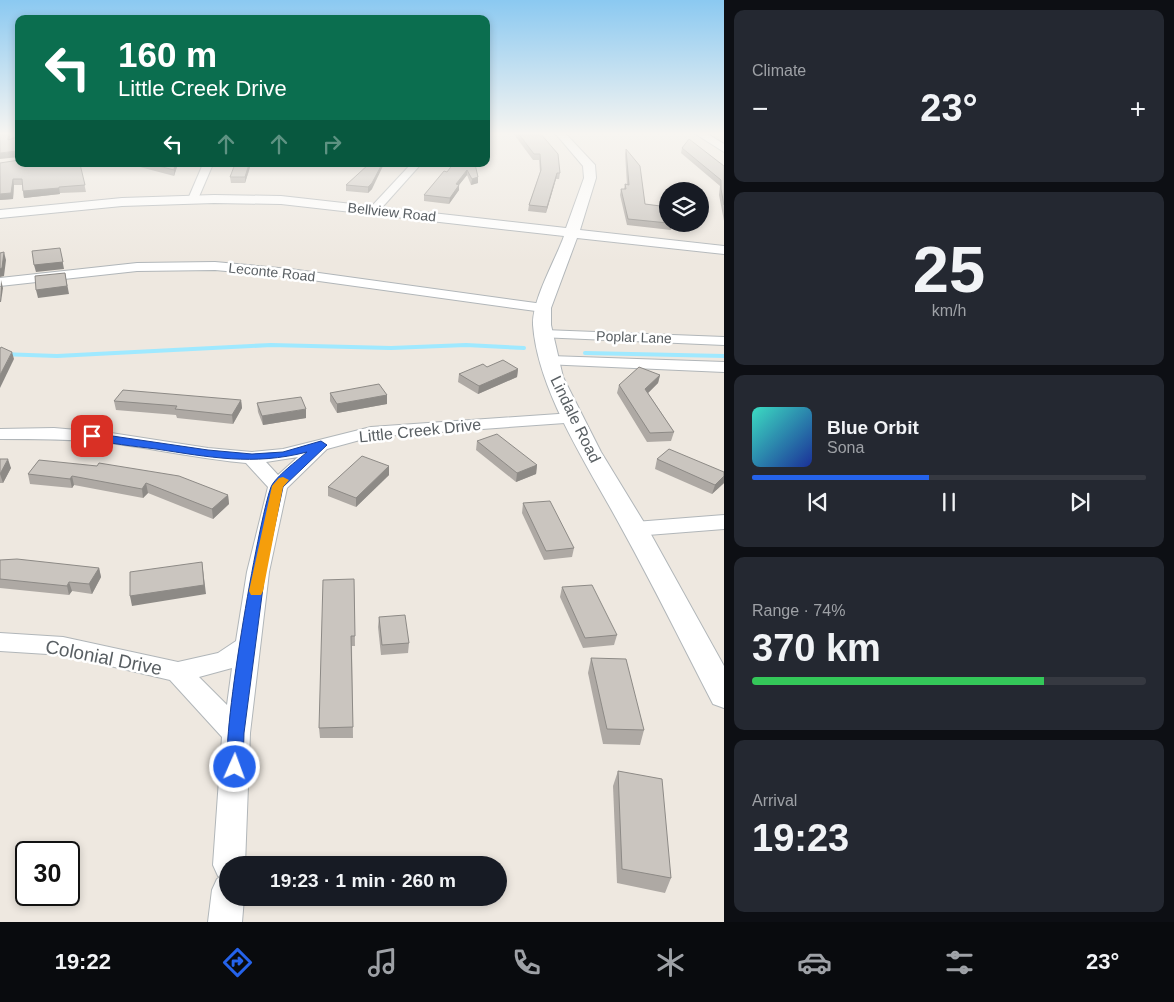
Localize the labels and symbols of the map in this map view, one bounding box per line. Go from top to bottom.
street label: Bellview Road [347,199,437,225]
street label: Leconte Road [228,259,316,285]
street label: Poplar Lane [596,328,672,346]
street label: Lindale Road [547,373,604,465]
pin [71,415,113,457]
street label: Little Creek Drive [358,416,482,445]
street label: Colonial Drive [44,636,164,679]
position arrow [208,740,260,792]
speed limit sign: 30 [15,841,80,906]

